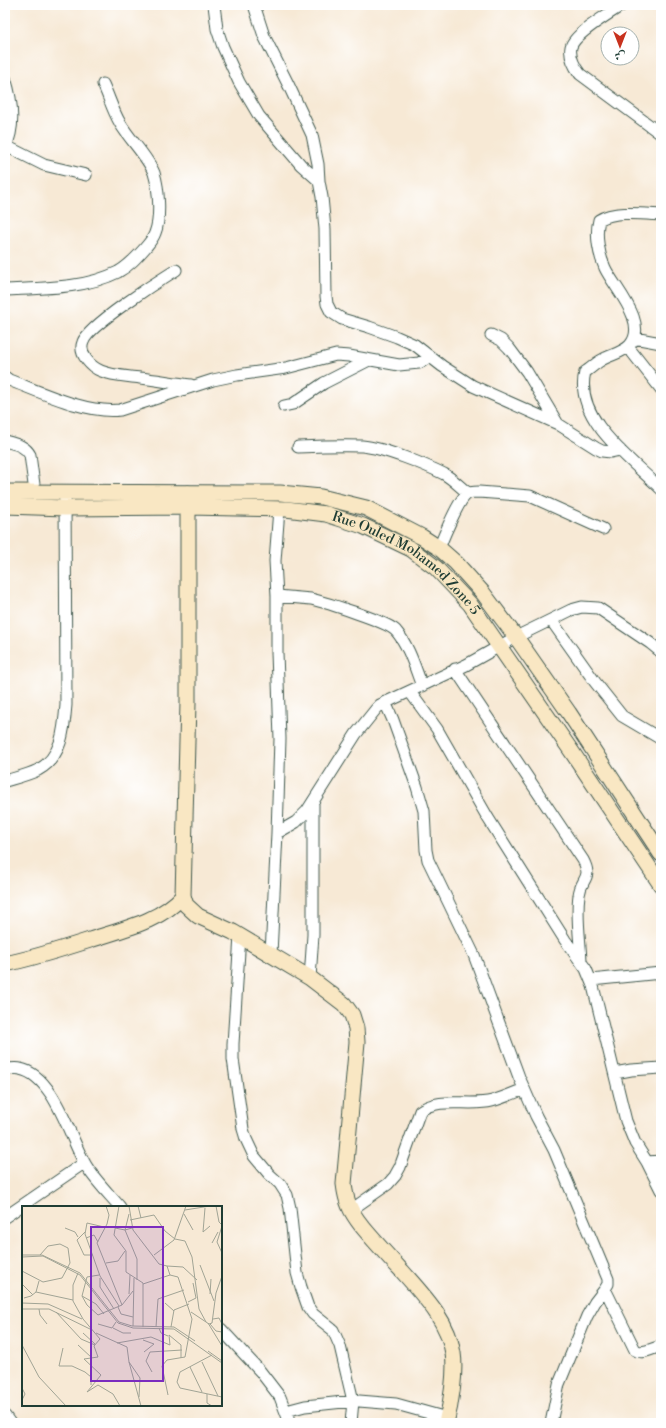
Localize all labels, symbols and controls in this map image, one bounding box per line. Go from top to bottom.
north arrow [600,26,640,66]
text: ش [614,48,625,62]
street label: Rue Ouled Mohamed Zone 5 [330,508,484,619]
inset map [22,1206,222,1406]

